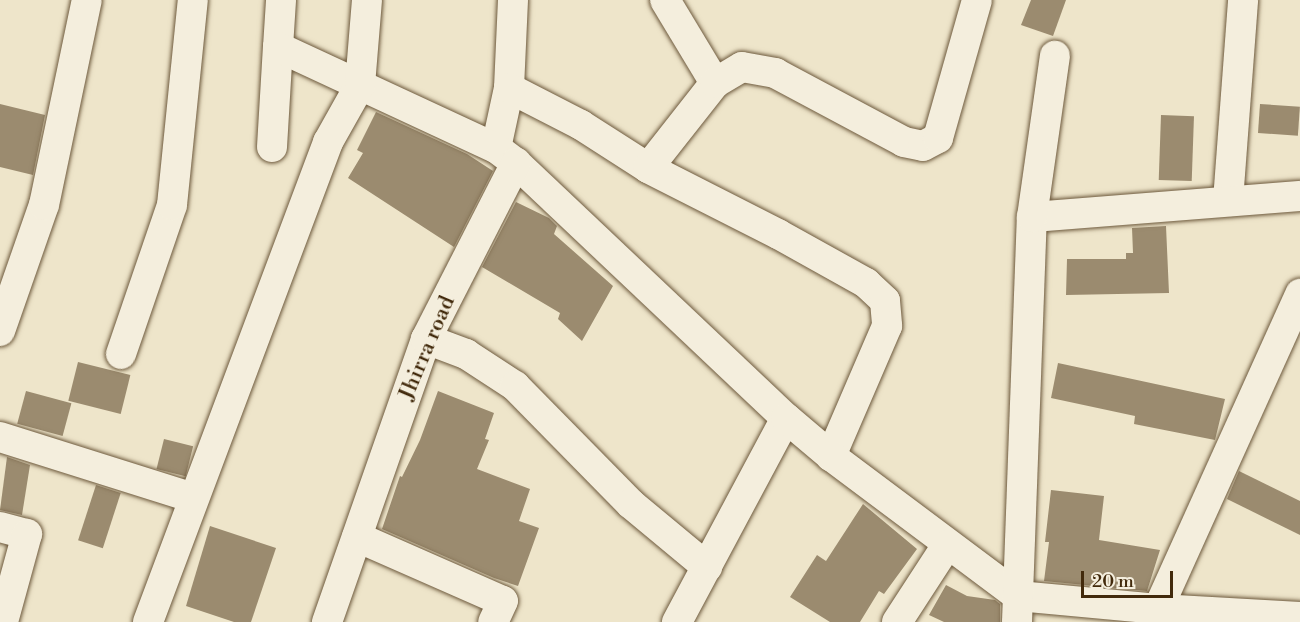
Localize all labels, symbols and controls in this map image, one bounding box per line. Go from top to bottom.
street label: Jhirra road [393,292,461,404]
scale bar [1084,559,1176,597]
text: 20 m [1092,570,1134,593]

